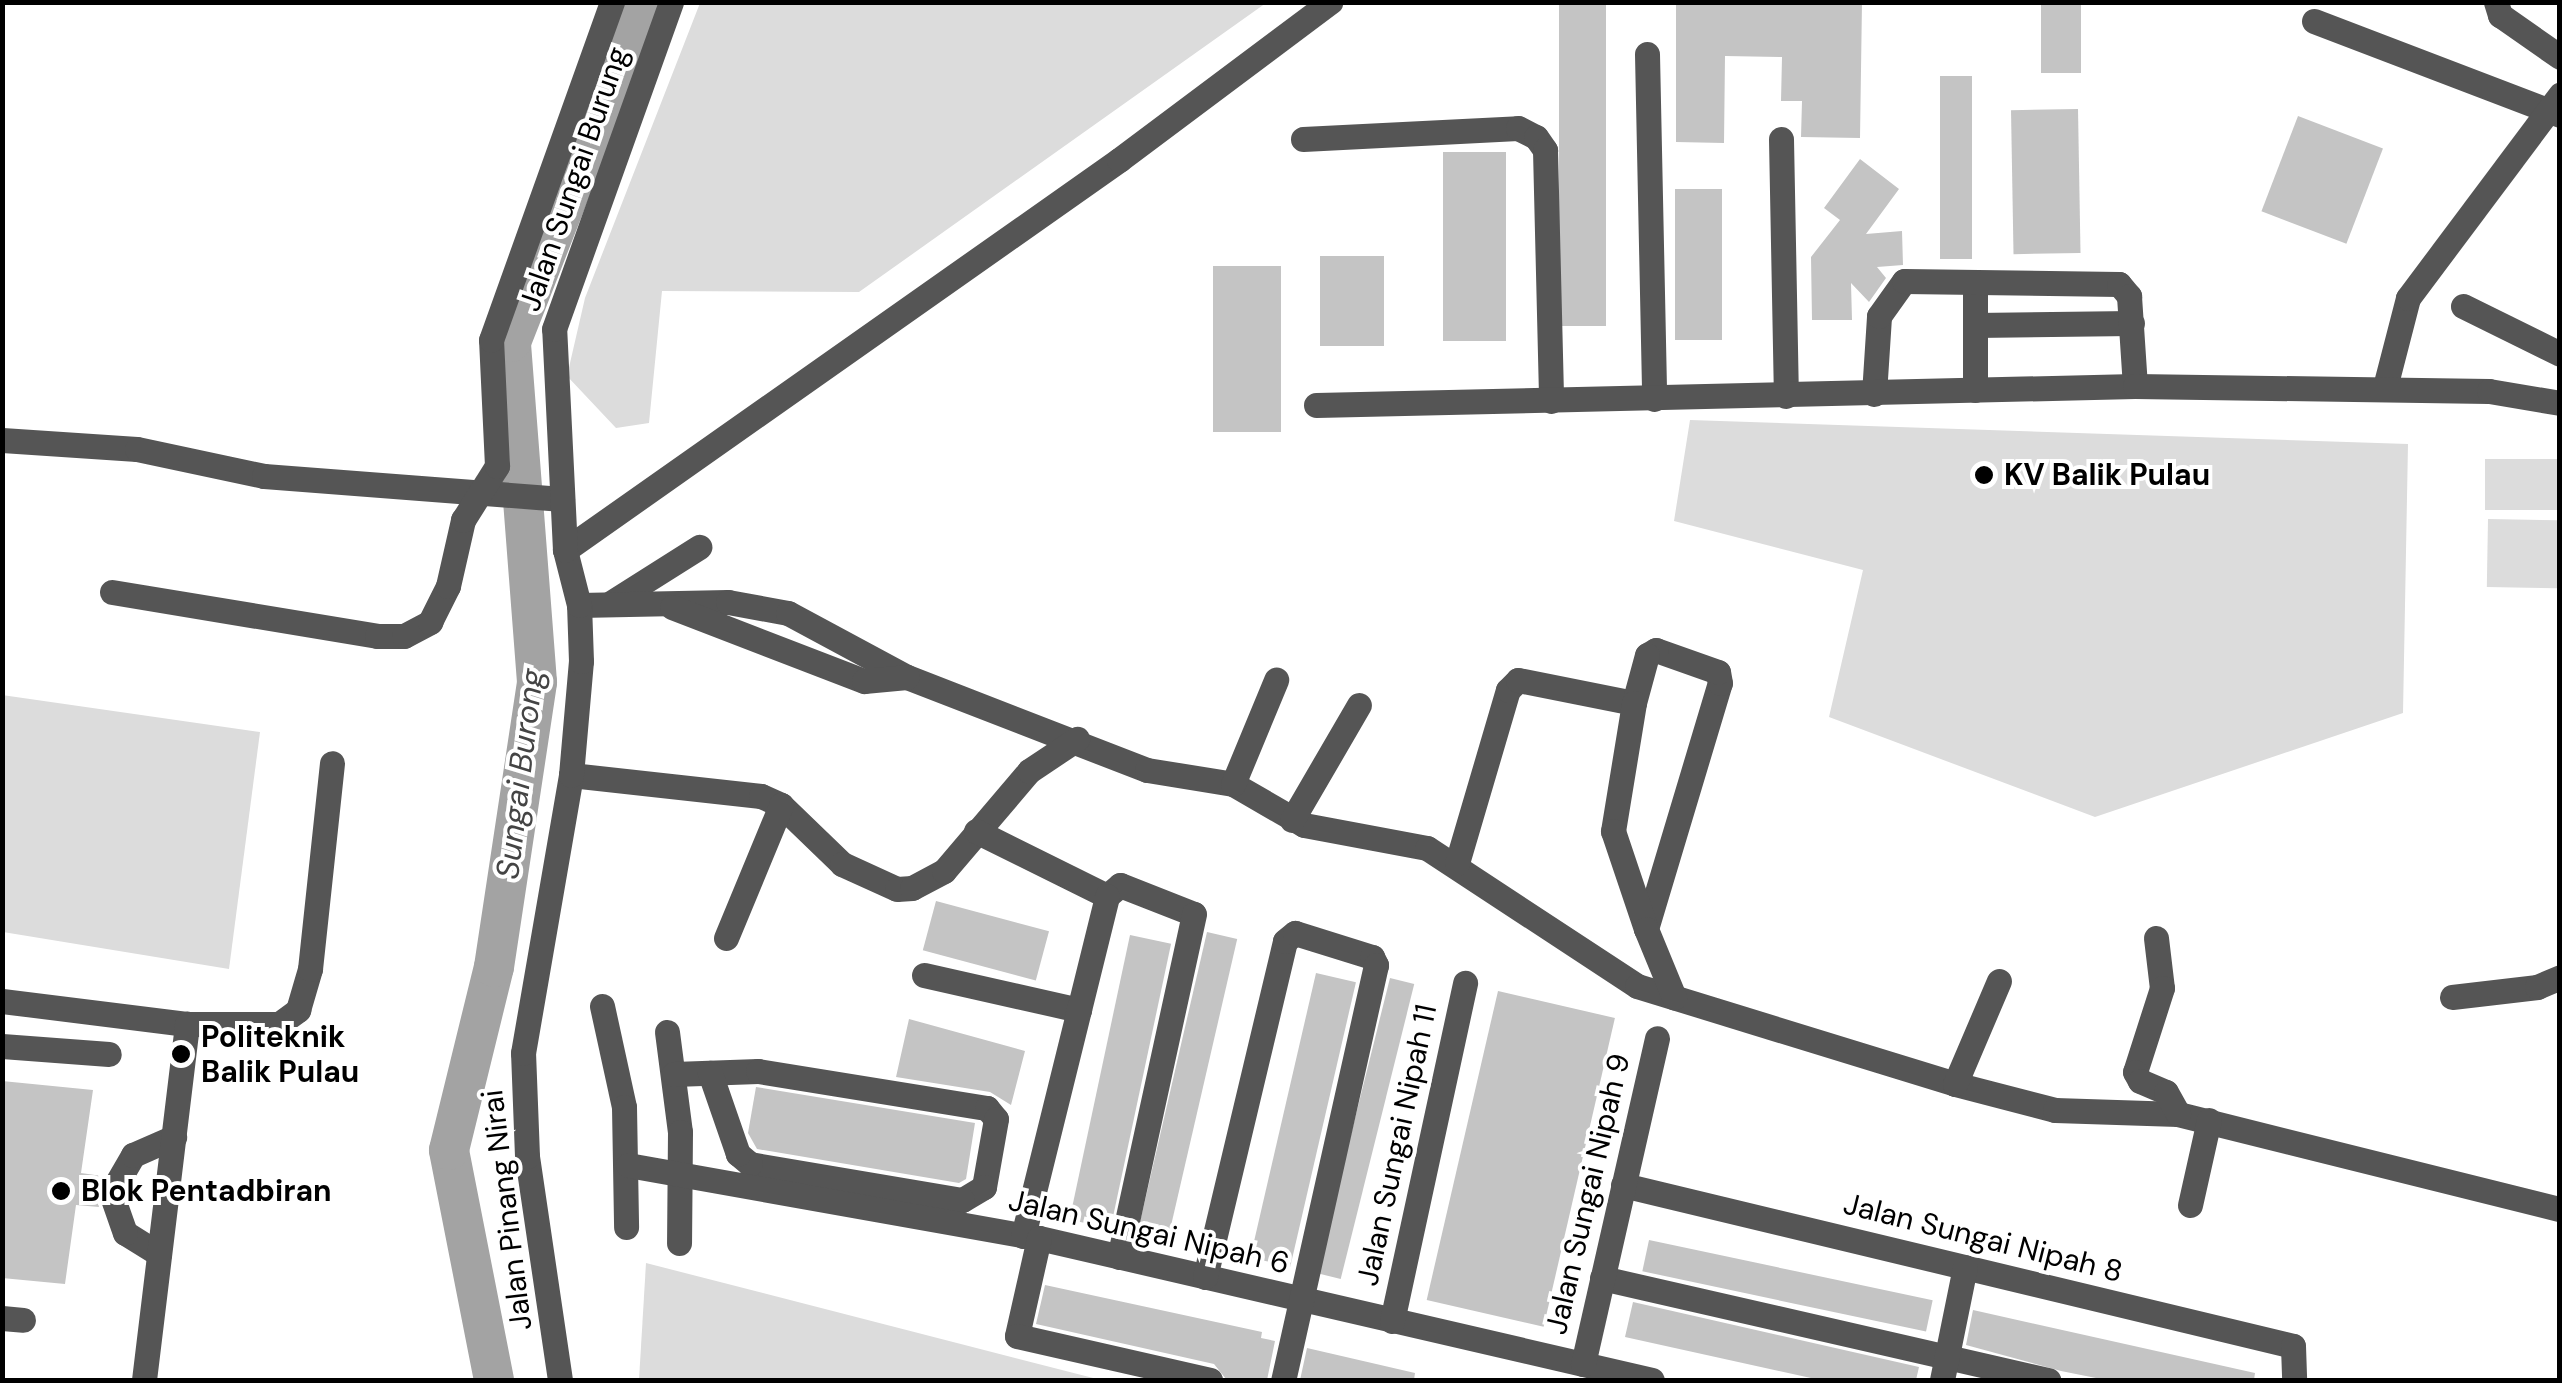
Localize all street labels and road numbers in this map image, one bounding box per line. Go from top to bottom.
street label: Jalan Sungai Burung [512,42,636,316]
street label: Jalan Sungai Nipah 11 [1350,1001,1444,1289]
street label: Jalan Sungai Nipah 9 [1538,1050,1638,1338]
street label: Jalan Pinang Nirai [474,1088,540,1332]
street label: Jalan Sungai Nipah 6 [1005,1182,1293,1282]
street label: Jalan Sungai Nipah 8 [1840,1186,2126,1290]

